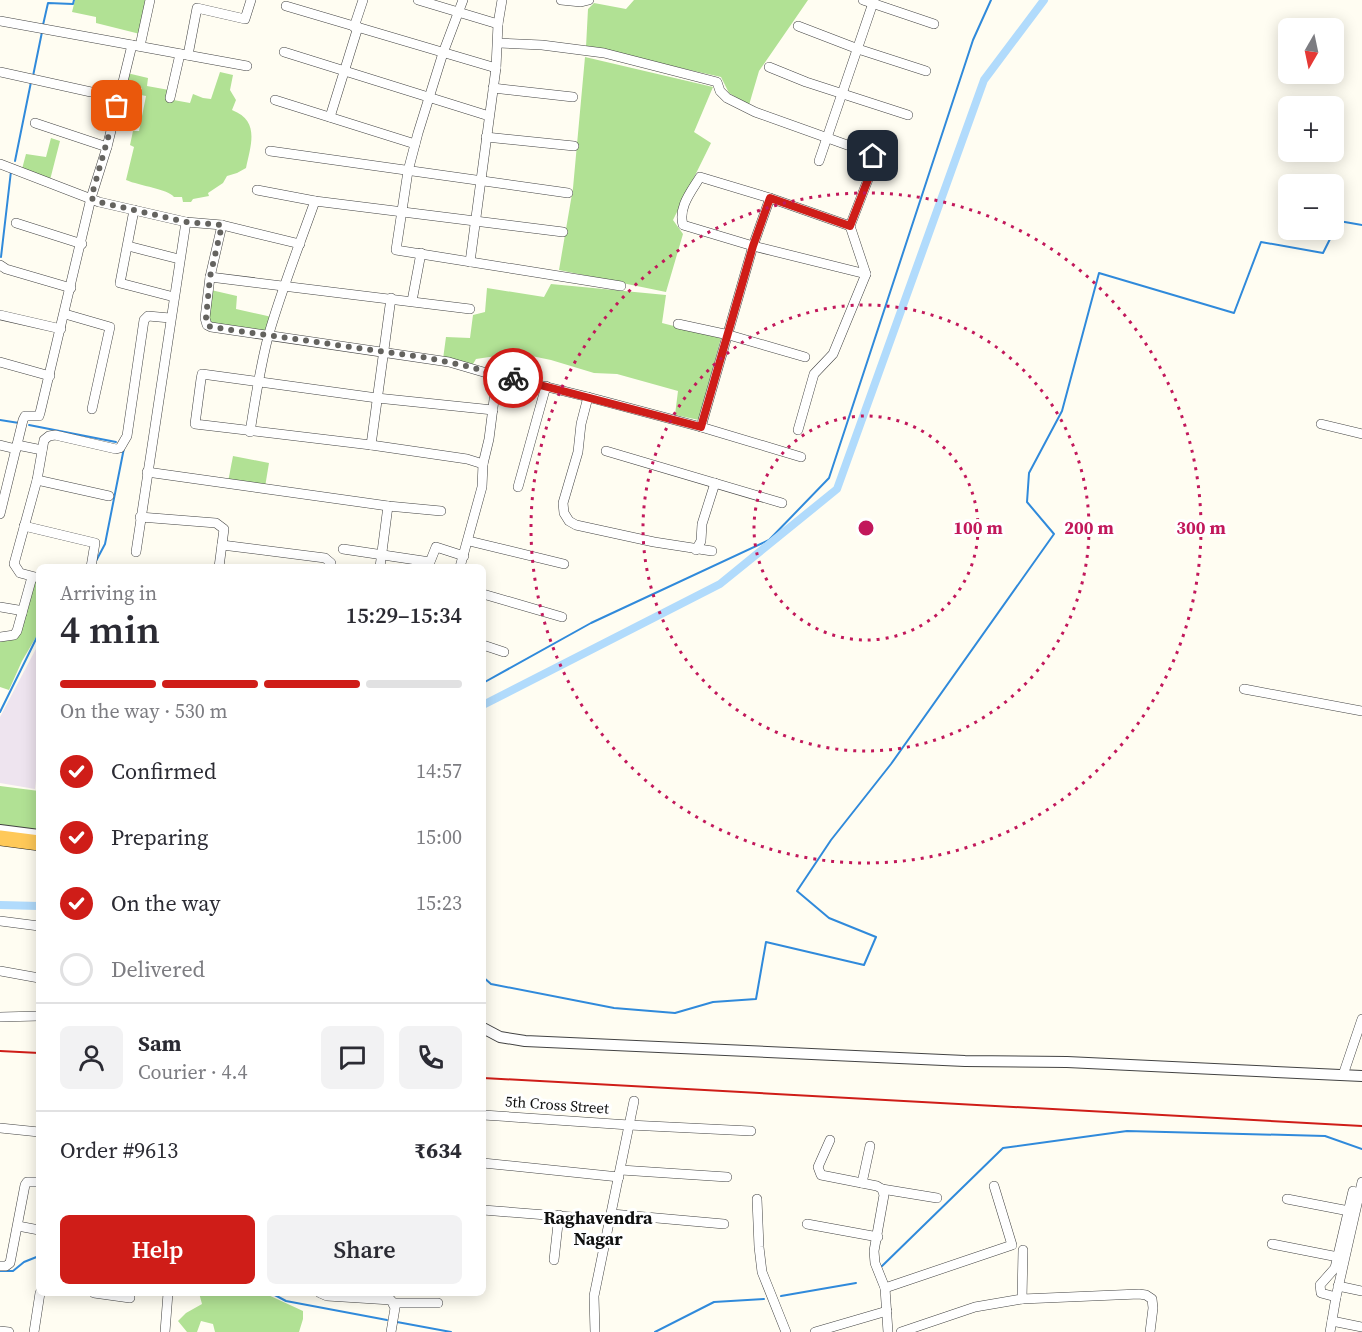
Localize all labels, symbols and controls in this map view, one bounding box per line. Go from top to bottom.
north arrow [1278,18,1344,84]
map controls [1278,18,1344,240]
pin [91,80,142,131]
icon: bag [100,89,133,122]
button: + [1278,96,1344,162]
pin [847,130,898,181]
icon: home [856,139,889,172]
button: − [1278,174,1344,240]
courier [483,348,543,408]
icon: bike [497,362,530,395]
text: 100 m [953,515,1003,540]
text: 200 m [1064,515,1114,540]
text: 300 m [1176,515,1226,540]
centre of rings [856,518,876,538]
text: Arriving in [60,579,157,607]
text: 15:29–15:34 [346,600,462,630]
text: 4 min [60,603,160,656]
text: On the way · 530 m [60,697,227,725]
icon: check [60,755,93,788]
text: Confirmed [111,756,216,786]
text: 14:57 [416,757,462,785]
icon: check [60,821,93,854]
text: Preparing [111,822,208,852]
text: 15:00 [416,823,462,851]
icon: check [60,887,93,920]
text: On the way [111,888,220,918]
text: 15:23 [416,889,462,917]
text: Delivered [111,954,205,984]
button: person [60,1026,123,1089]
button: chat [321,1026,384,1089]
button: phone [399,1026,462,1089]
text: Sam [138,1028,182,1058]
text: Courier · 4.4 [138,1058,247,1086]
street label: 5th Cross Street [504,1090,610,1119]
text: Order #9613 [60,1135,178,1165]
text: ₹634 [414,1135,462,1165]
district label: Raghavendra Nagar [543,1205,653,1251]
button: Help [60,1215,255,1284]
button: Share [267,1215,462,1284]

